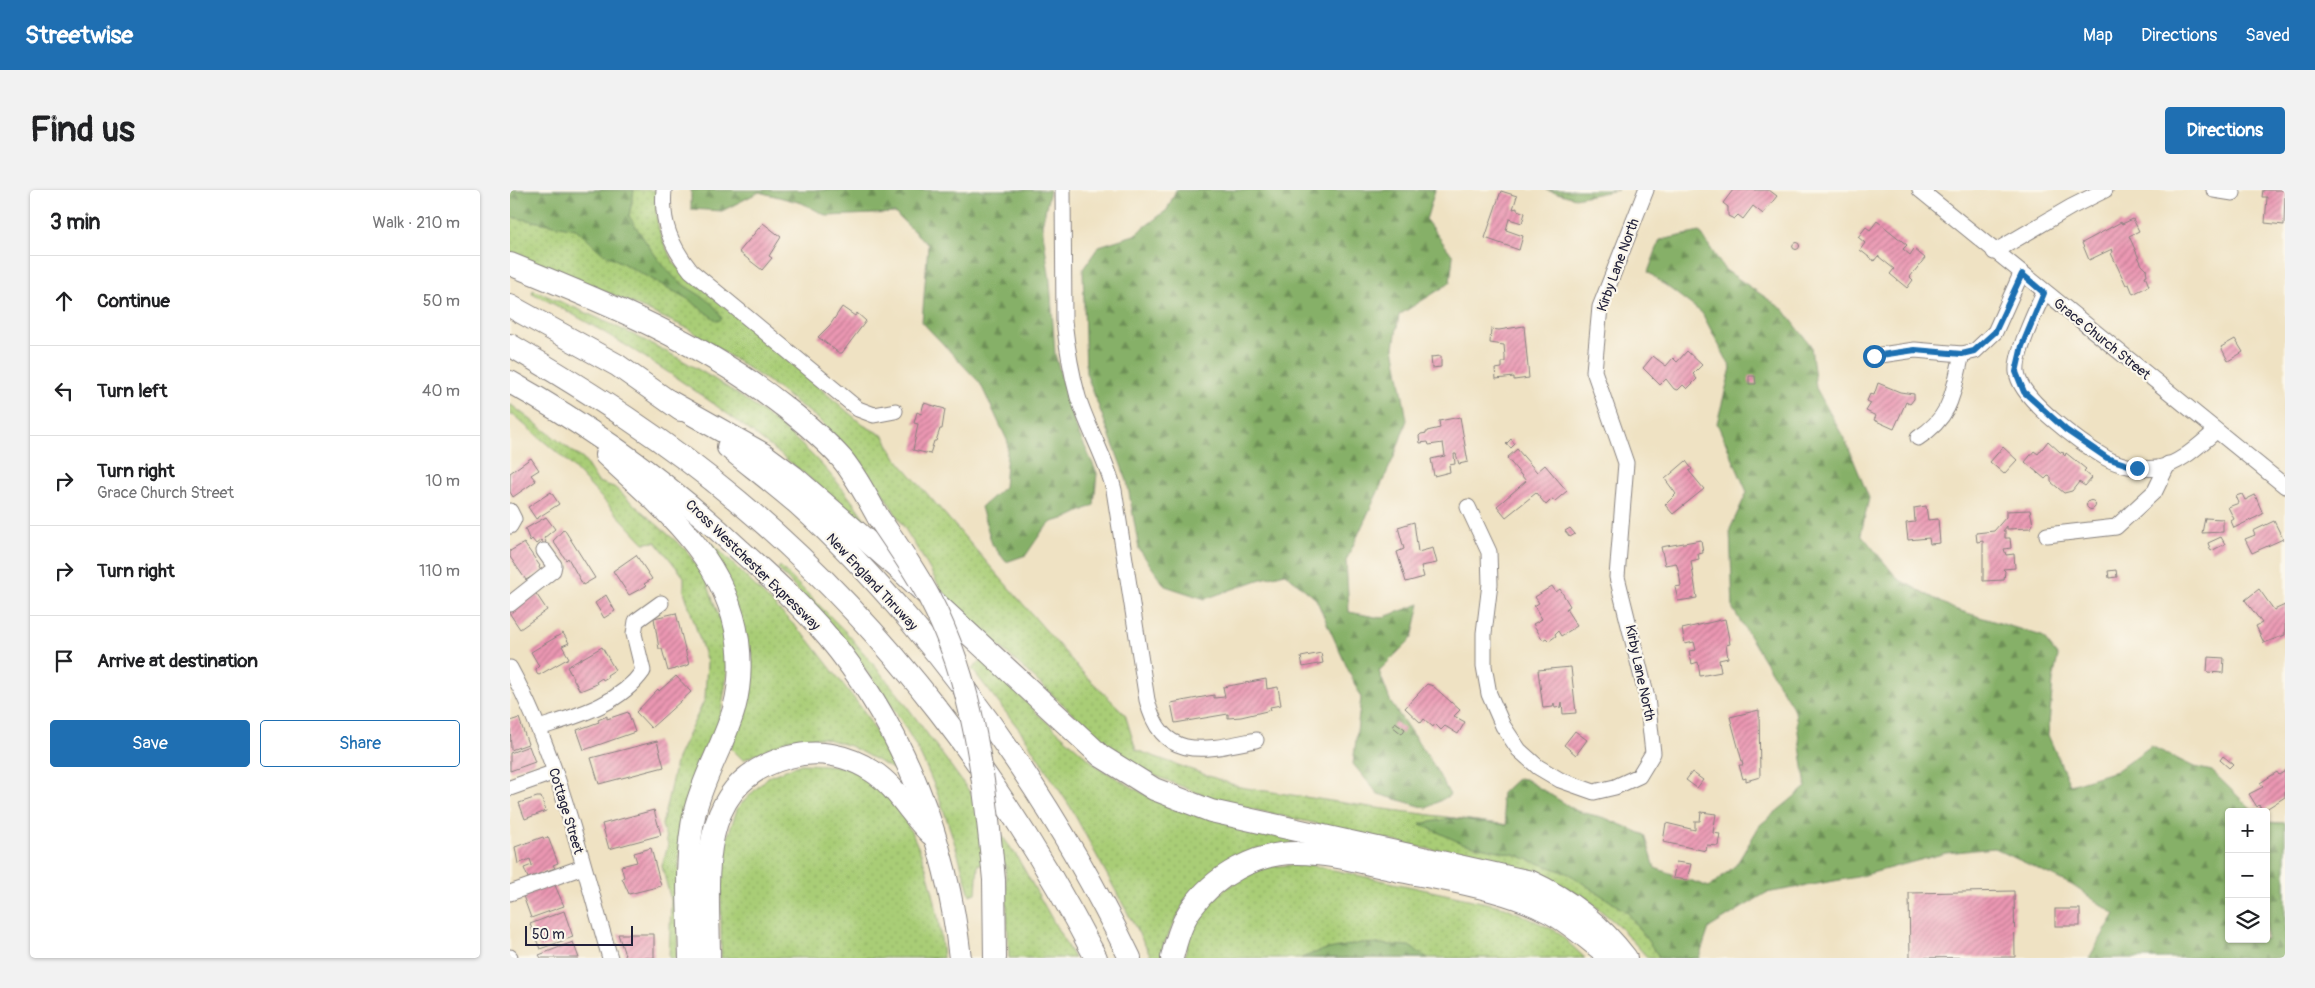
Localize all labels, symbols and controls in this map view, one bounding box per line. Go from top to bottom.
text: Streetwise [25,21,133,50]
text: Map [2083,24,2113,47]
text: Directions [2141,24,2217,47]
text: Saved [2245,24,2290,47]
button: Directions [2165,107,2285,154]
text: Find us [30,108,135,152]
text: 3 min [50,209,100,236]
text: Walk · 210 m [372,213,460,233]
street label: Kirby Lane North [1593,216,1643,314]
icon: ahead [50,287,78,315]
text: Continue [97,289,170,313]
text: 50 m [423,291,460,311]
street label: Grace Church Street [2050,295,2154,384]
route start [1863,345,1886,368]
icon: left [50,377,78,405]
text: Turn left [97,379,167,403]
text: 40 m [422,381,460,401]
route end [2126,457,2149,480]
text: Turn right [97,459,175,483]
icon: right [50,467,78,495]
text: 10 m [425,471,460,491]
text: Grace Church Street [97,483,234,503]
street label: Cross Westchester Expressway [682,496,824,634]
street label: New England Thruway [823,530,921,634]
icon: right [50,557,78,585]
text: Turn right [97,559,175,583]
text: 110 m [419,561,460,581]
street label: Kirby Lane North [1622,623,1658,723]
icon: arrive [50,647,78,675]
text: Arrive at destination [97,649,258,673]
button: Save [50,720,250,767]
button: Share [260,720,460,767]
street label: Cottage Street [545,766,587,856]
map controls [2225,808,2270,943]
button: + [2225,808,2270,853]
button: − [2225,853,2270,898]
button: layers [2225,898,2270,943]
scale bar [525,923,632,946]
text: 50 m [532,926,565,943]

